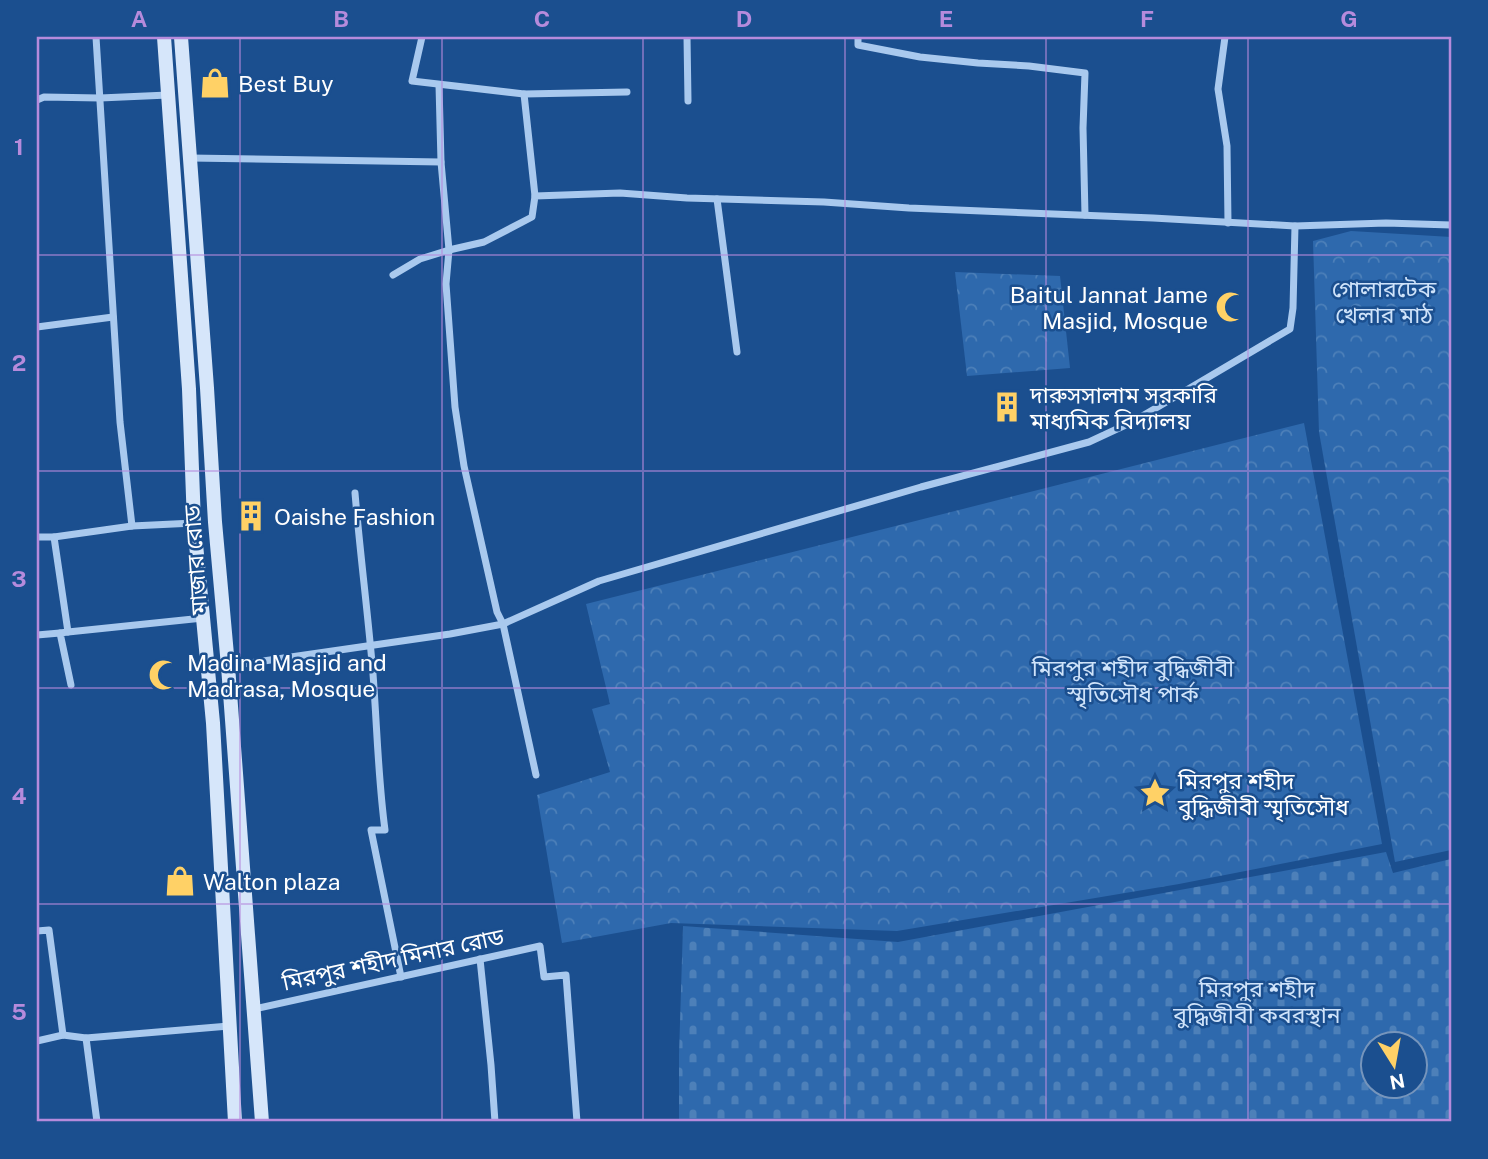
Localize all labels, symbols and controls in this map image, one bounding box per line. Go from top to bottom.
text: A [131,5,148,32]
text: B [333,5,349,32]
text: C [534,5,550,32]
text: D [736,5,752,32]
text: E [939,5,953,32]
text: F [1140,5,1154,32]
text: G [1340,5,1358,32]
shop icon: Best Buy [198,66,232,100]
place label: Best Buy [238,70,333,97]
text: 1 [14,133,24,160]
park label: গোলারটেক খেলার মাঠ [1332,275,1437,328]
place label: Baitul Jannat Jame Masjid, Mosque [1010,281,1208,334]
mosque icon: Baitul Jannat Jame Masjid, Mosque [1214,290,1248,324]
text: 2 [12,349,26,376]
place label: দারুসসালাম সরকারি মাধ্যমিক বিদ্যালয় [1029,381,1217,434]
building icon: দারুসসালাম সরকারি মাধ্যমিক বিদ্যালয় [990,390,1024,424]
building icon: Oaishe Fashion [234,499,268,533]
place label: Oaishe Fashion [274,503,435,530]
street label: মাজার রোড [178,504,212,617]
text: 3 [11,565,27,592]
place label: Madina Masjid and Madrasa, Mosque [187,649,387,702]
park label: মিরপুর শহীদ বুদ্ধিজীবী স্মৃতিসৌধ পার্ক [1031,654,1235,710]
mosque icon: Madina Masjid and Madrasa, Mosque [147,658,181,692]
place label: মিরপুর শহীদ বুদ্ধিজীবী স্মৃতিসৌধ [1177,767,1349,823]
place icon: মিরপুর শহীদ বুদ্ধিজীবী স্মৃতিসৌধ [1138,776,1172,810]
text: 4 [11,782,27,809]
shop icon: Walton plaza [163,864,197,898]
place label: Walton plaza [203,868,340,895]
street label: মিরপুর শহীদ মিনার রোড [279,922,507,997]
park label: মিরপুর শহীদ বুদ্ধিজীবী কবরস্থান [1172,975,1342,1029]
text: 5 [11,998,27,1025]
north arrow [1358,1030,1428,1100]
text: N [1388,1069,1407,1094]

